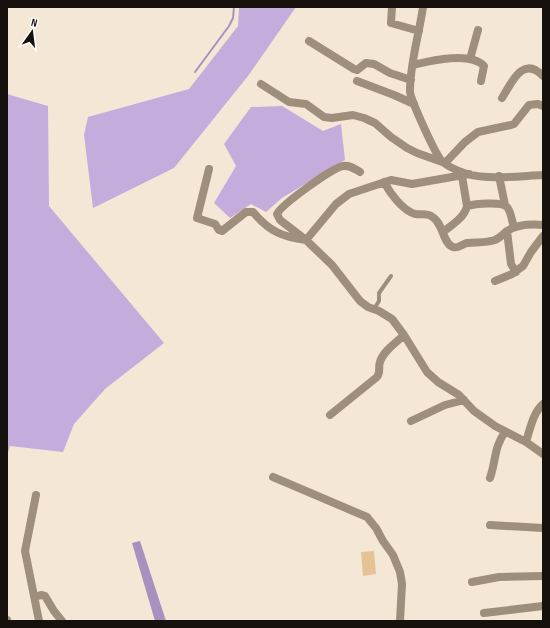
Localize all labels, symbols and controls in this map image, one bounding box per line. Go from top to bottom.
north arrow [12,12,52,52]
text: N [30,16,39,30]

